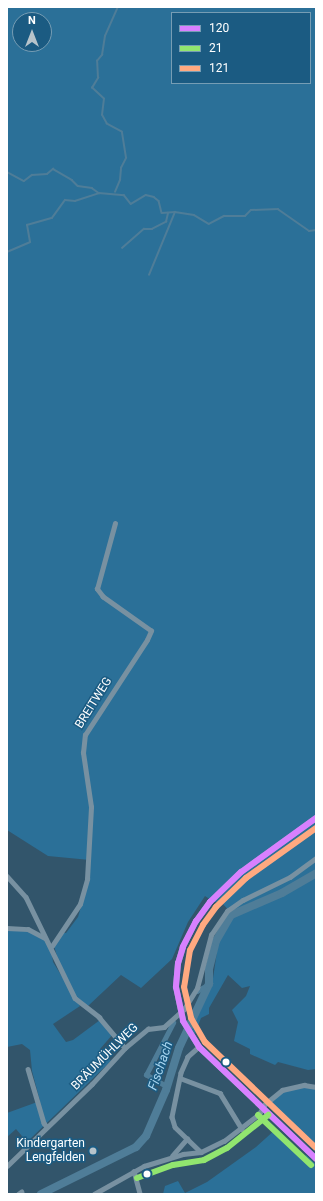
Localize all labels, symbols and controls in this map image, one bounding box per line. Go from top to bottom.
north arrow [12,12,52,52]
legend [171,12,311,84]
text: N [28,14,36,27]
text: 120 [209,21,229,35]
text: 21 [209,41,223,55]
text: 121 [209,61,229,75]
street label: BREITWEG [73,675,115,731]
street label: BRÄUMÜHLWEG [69,1021,141,1093]
water label: Fischach [145,1040,177,1092]
unlabelled marker [221,1057,231,1067]
place label: Kindergarten Lengfelden [16,1137,85,1165]
marker: Kindergarten Lengfelden [88,1146,98,1156]
unlabelled marker [142,1169,152,1179]

